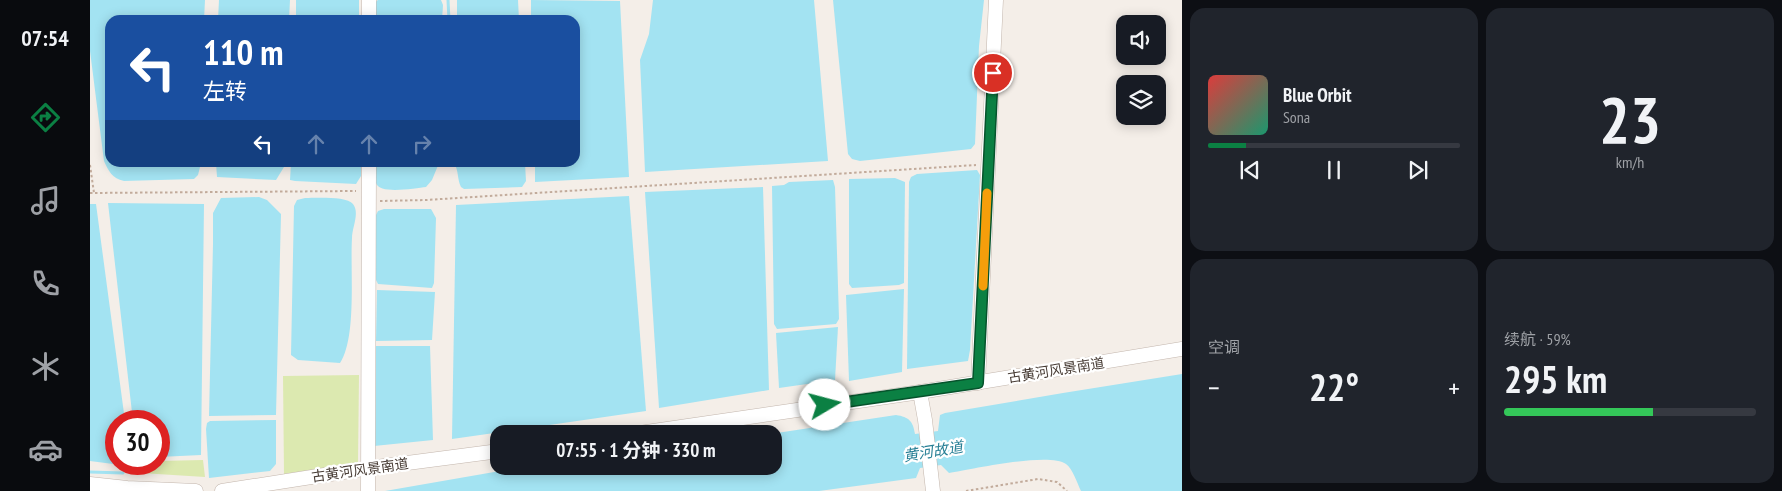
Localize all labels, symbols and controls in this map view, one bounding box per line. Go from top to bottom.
map controls [1116,15,1166,125]
button: sound [1116,15,1166,65]
text: 07:54 [21,24,69,52]
text: 110 m [203,29,284,75]
icon: left [120,35,185,100]
pin [972,52,1014,94]
icon: arrive [979,59,1007,87]
button: layers [1116,75,1166,125]
text: 左转 [203,77,247,105]
text: 23 [1599,77,1661,161]
text: Blue Orbit [1283,83,1352,107]
icon: directions [28,100,63,135]
text: Sona [1283,107,1310,127]
icon: left [249,130,277,158]
icon: ahead [302,130,330,158]
icon: ahead [355,130,383,158]
icon: right [408,130,436,158]
text: km/h [1616,152,1644,172]
icon: previous [1236,156,1264,184]
icon: pause [1320,156,1348,184]
icon: next [1404,156,1432,184]
icon: music [28,183,63,218]
icon: phone [28,266,63,301]
text: 续航 · 59% [1504,329,1571,349]
text: 空调 [1208,337,1240,357]
icon: climate [28,349,63,384]
street label: 古黄河风景南道 [1006,353,1106,387]
text: 295 km [1504,354,1607,403]
text: 22° [1309,362,1359,411]
text: − [1208,369,1220,406]
text: + [1448,369,1460,406]
position arrow [798,378,850,430]
speed limit sign: 30 [105,410,170,475]
icon: car [28,432,63,467]
water label: 黄河故道 [902,437,966,465]
text: 07:55 · 1 分钟 · 330 m [556,438,716,462]
street label: 古黄河风景南道 [310,454,410,486]

